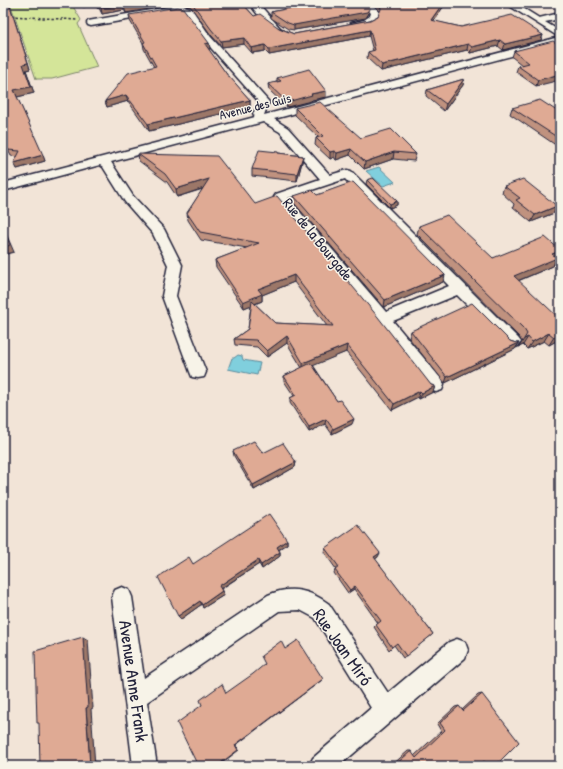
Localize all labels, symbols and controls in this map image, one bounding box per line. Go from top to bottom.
street label: Avenue des Guis [217,88,293,124]
street label: Rue de la Bourgade [278,193,358,285]
street label: Rue Joan Miró [307,603,379,691]
street label: Avenue Anne Frank [113,619,155,744]

